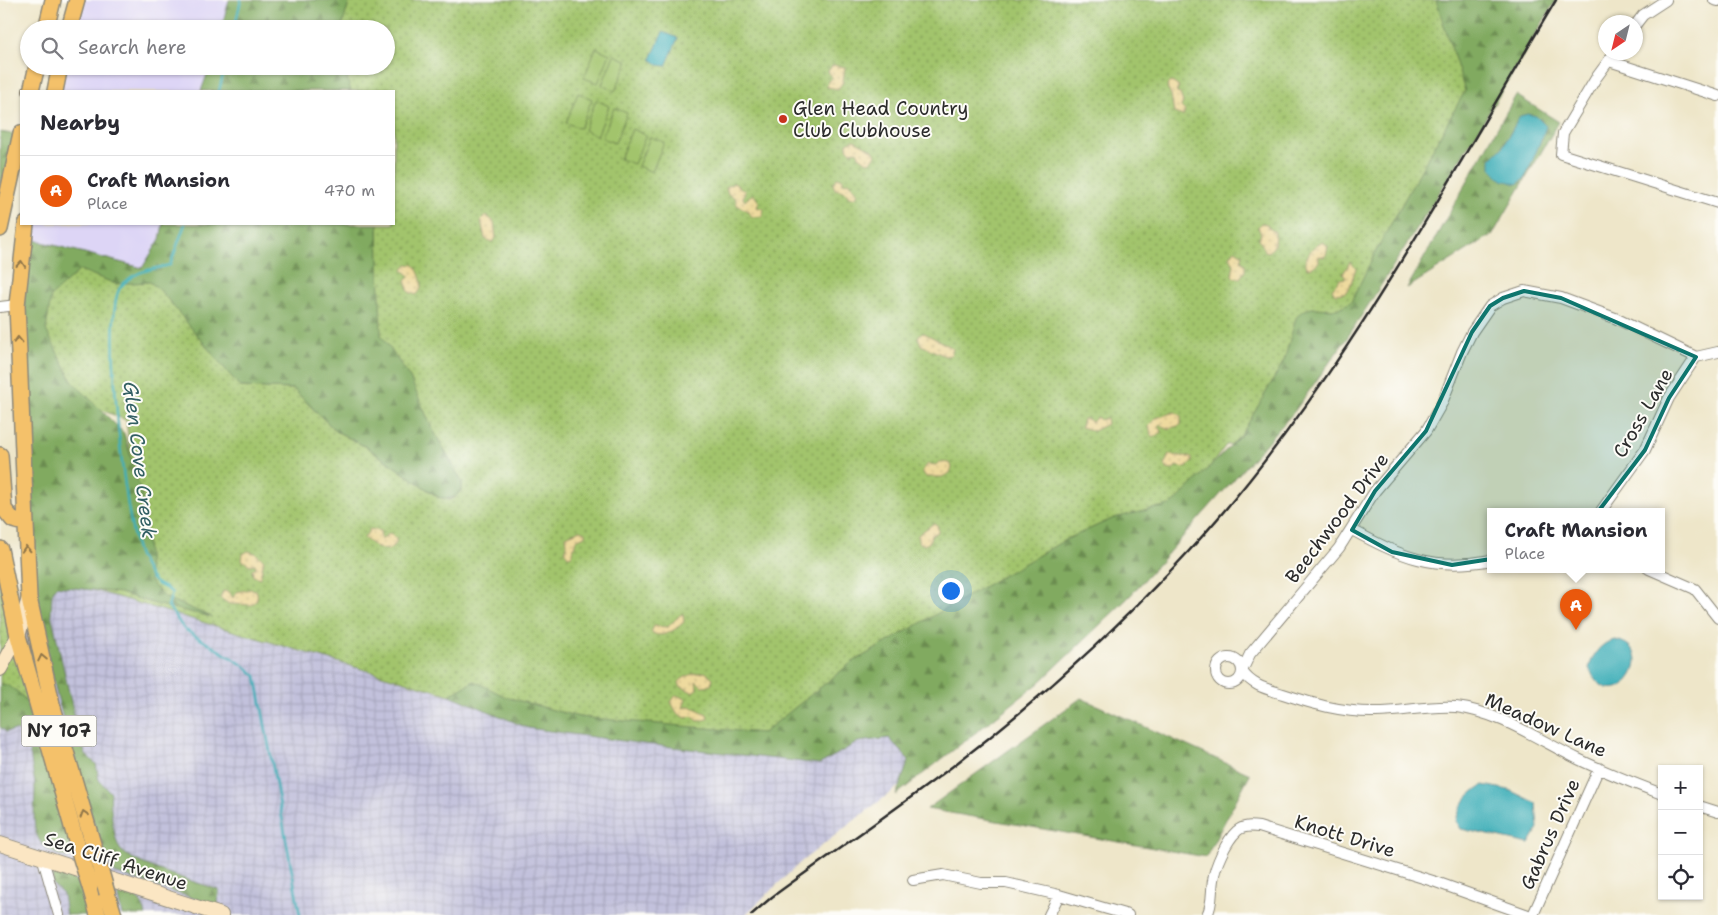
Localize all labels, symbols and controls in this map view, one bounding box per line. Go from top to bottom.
north arrow [1598,15,1643,60]
search box [20,20,395,75]
icon: search [38,34,66,62]
text: Search here [78,35,187,60]
place label: Glen Head Country Club Clubhouse [793,96,969,143]
text: Nearby [40,109,120,137]
marker: Glen Head Country Club Clubhouse [777,113,789,125]
text: Craft Mansion [87,168,230,193]
text: A [50,180,62,201]
text: 470 m [324,180,375,201]
text: Place [87,193,128,214]
one-way arrow [15,260,26,268]
one-way arrow [13,335,24,343]
street label: Cross Lane [1607,364,1679,462]
water label: Glen Cove Creek [117,380,163,541]
street label: Beechwood Drive [1280,448,1394,588]
popup [1487,508,1665,573]
text: Craft Mansion [1505,518,1647,543]
text: Place [1505,543,1545,564]
one-way arrow [20,545,31,553]
your location [938,578,964,604]
pin: A [1560,589,1592,630]
one-way arrow [37,653,47,662]
street label: Meadow Lane [1481,687,1611,763]
road number: NY 107 [22,716,96,746]
map controls [1658,765,1703,900]
button: + [1658,765,1703,810]
street label: Gabrus Drive [1514,775,1586,893]
street label: Knott Drive [1292,809,1398,863]
button: − [1658,810,1703,855]
one-way arrow [80,811,90,819]
street label: Sea Cliff Avenue [41,826,191,896]
button: locate [1658,855,1703,900]

